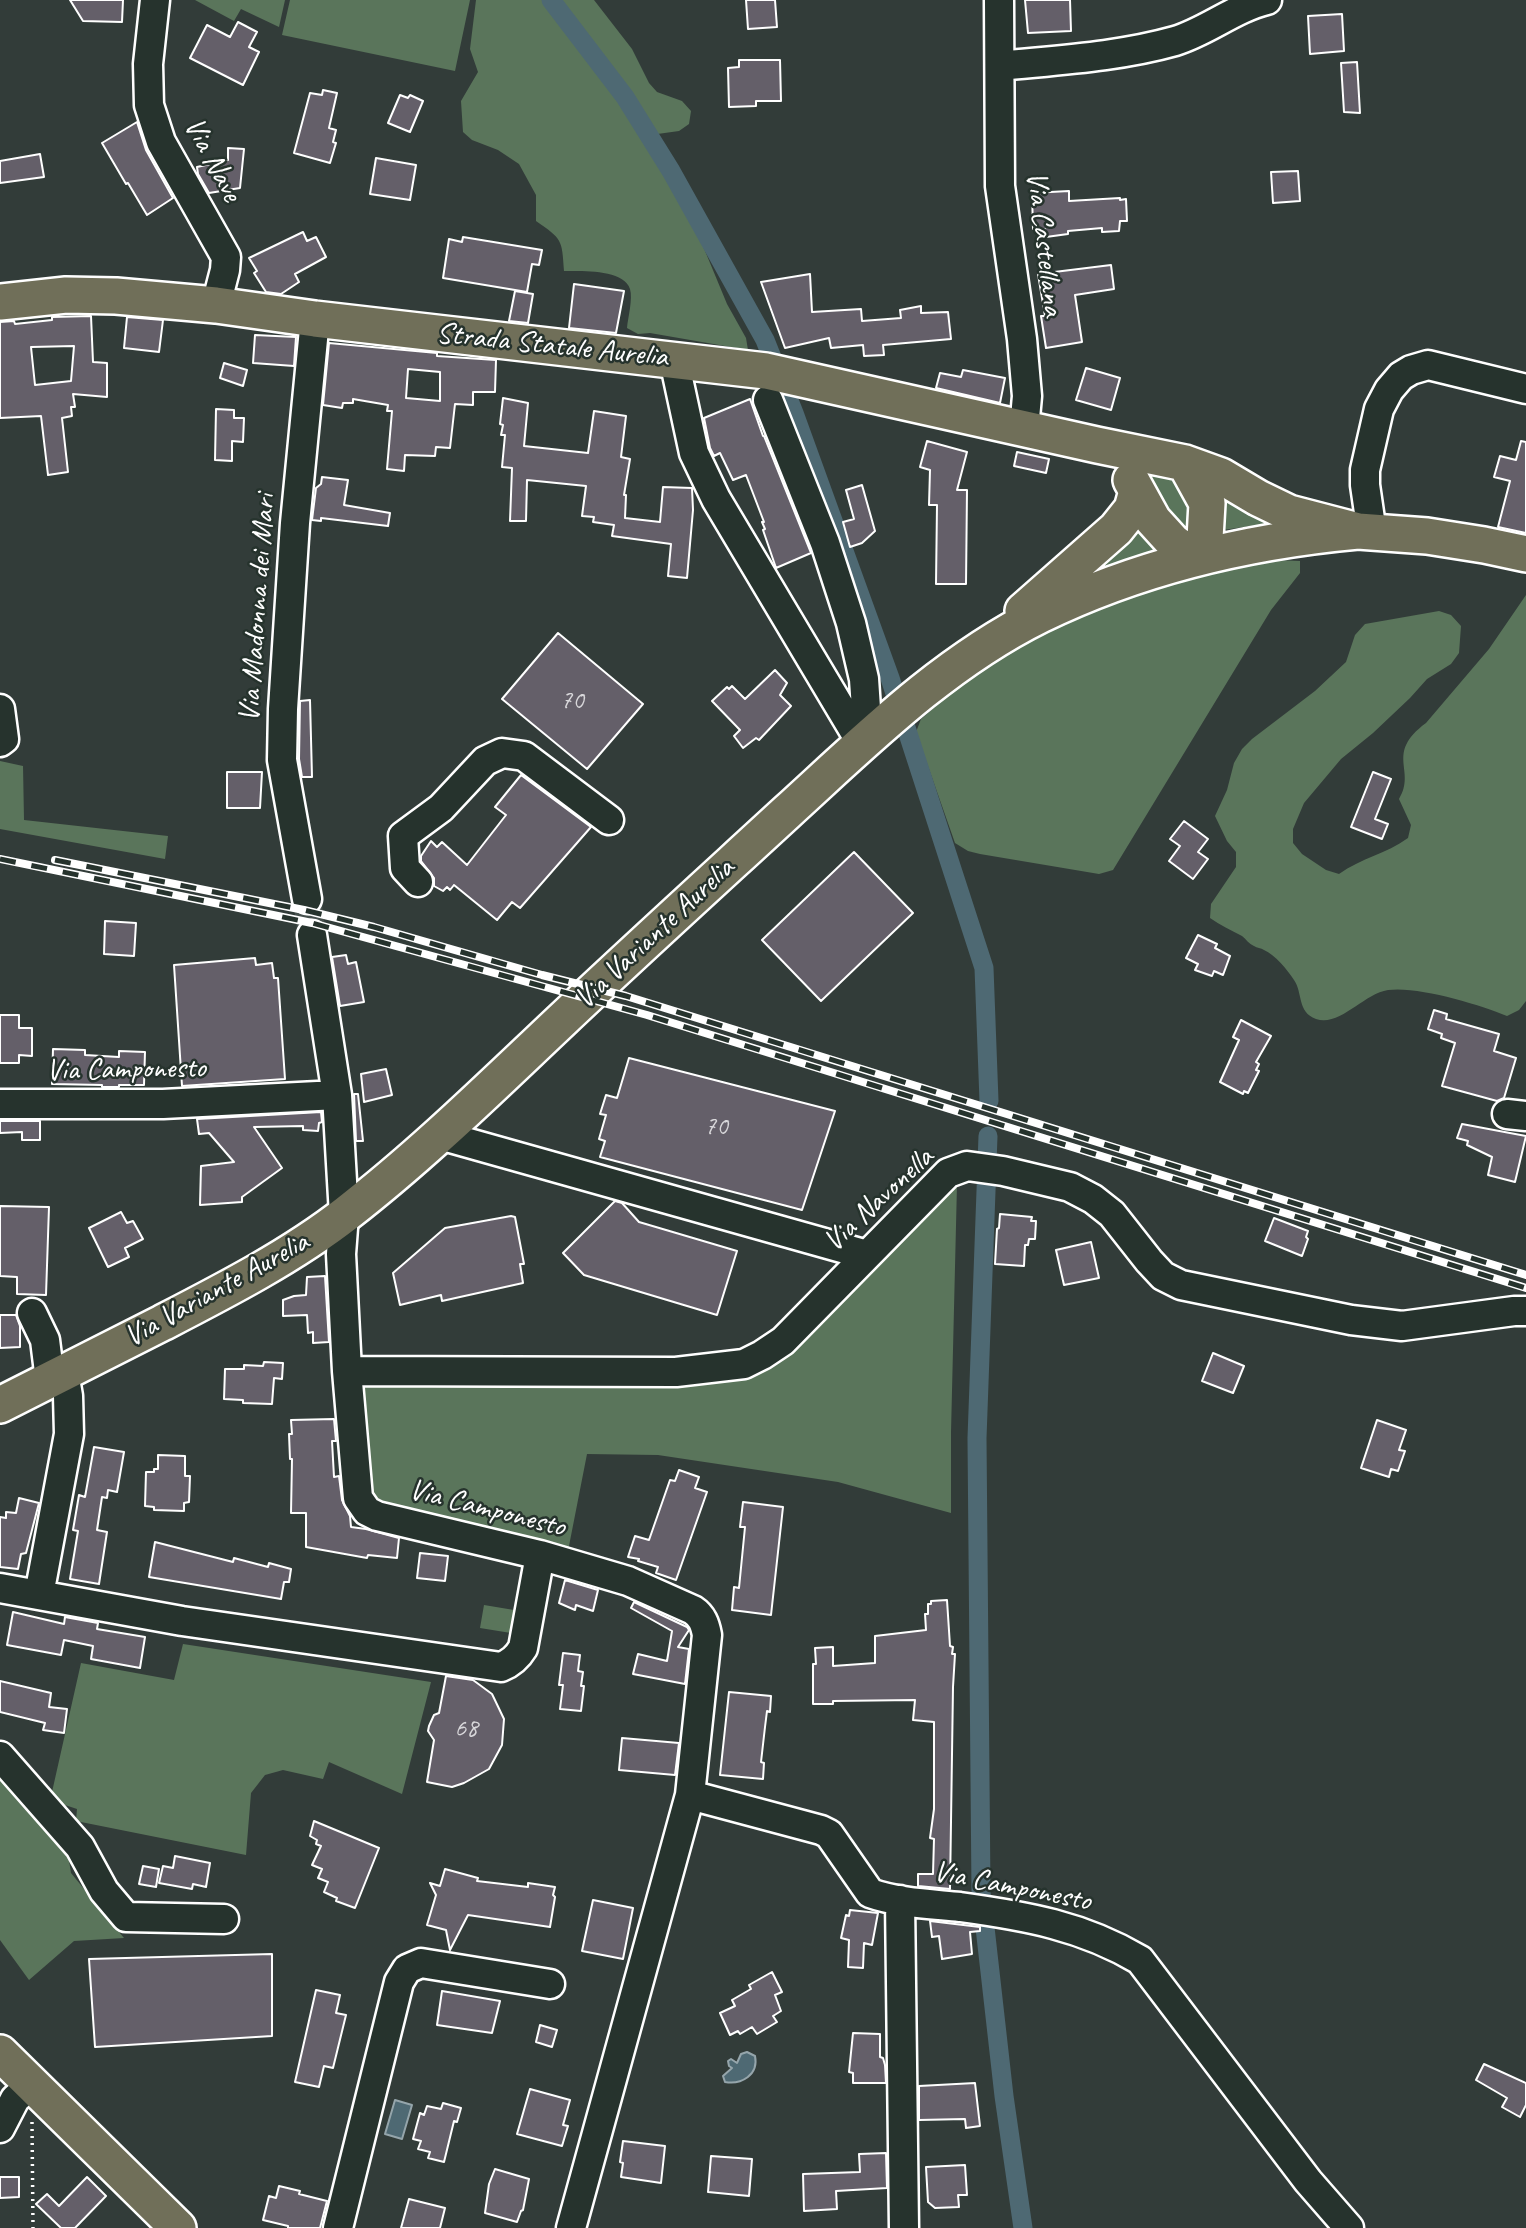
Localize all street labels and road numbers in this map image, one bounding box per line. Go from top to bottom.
street label: Via Nave [175,112,249,208]
street label: Via Castellana [1017,169,1071,319]
street label: Strada Statale Aurelia [434,316,670,376]
street label: Via Madonna dei Mari [232,493,284,723]
street label: Via Variante Aurelia [568,851,742,1017]
street label: Via Camponesto [46,1051,206,1089]
street label: Via Navonella [817,1140,941,1260]
street label: Via Variante Aurelia [119,1225,315,1355]
street label: Via Camponesto [405,1472,569,1546]
street label: Via Camponesto [930,1854,1094,1920]

